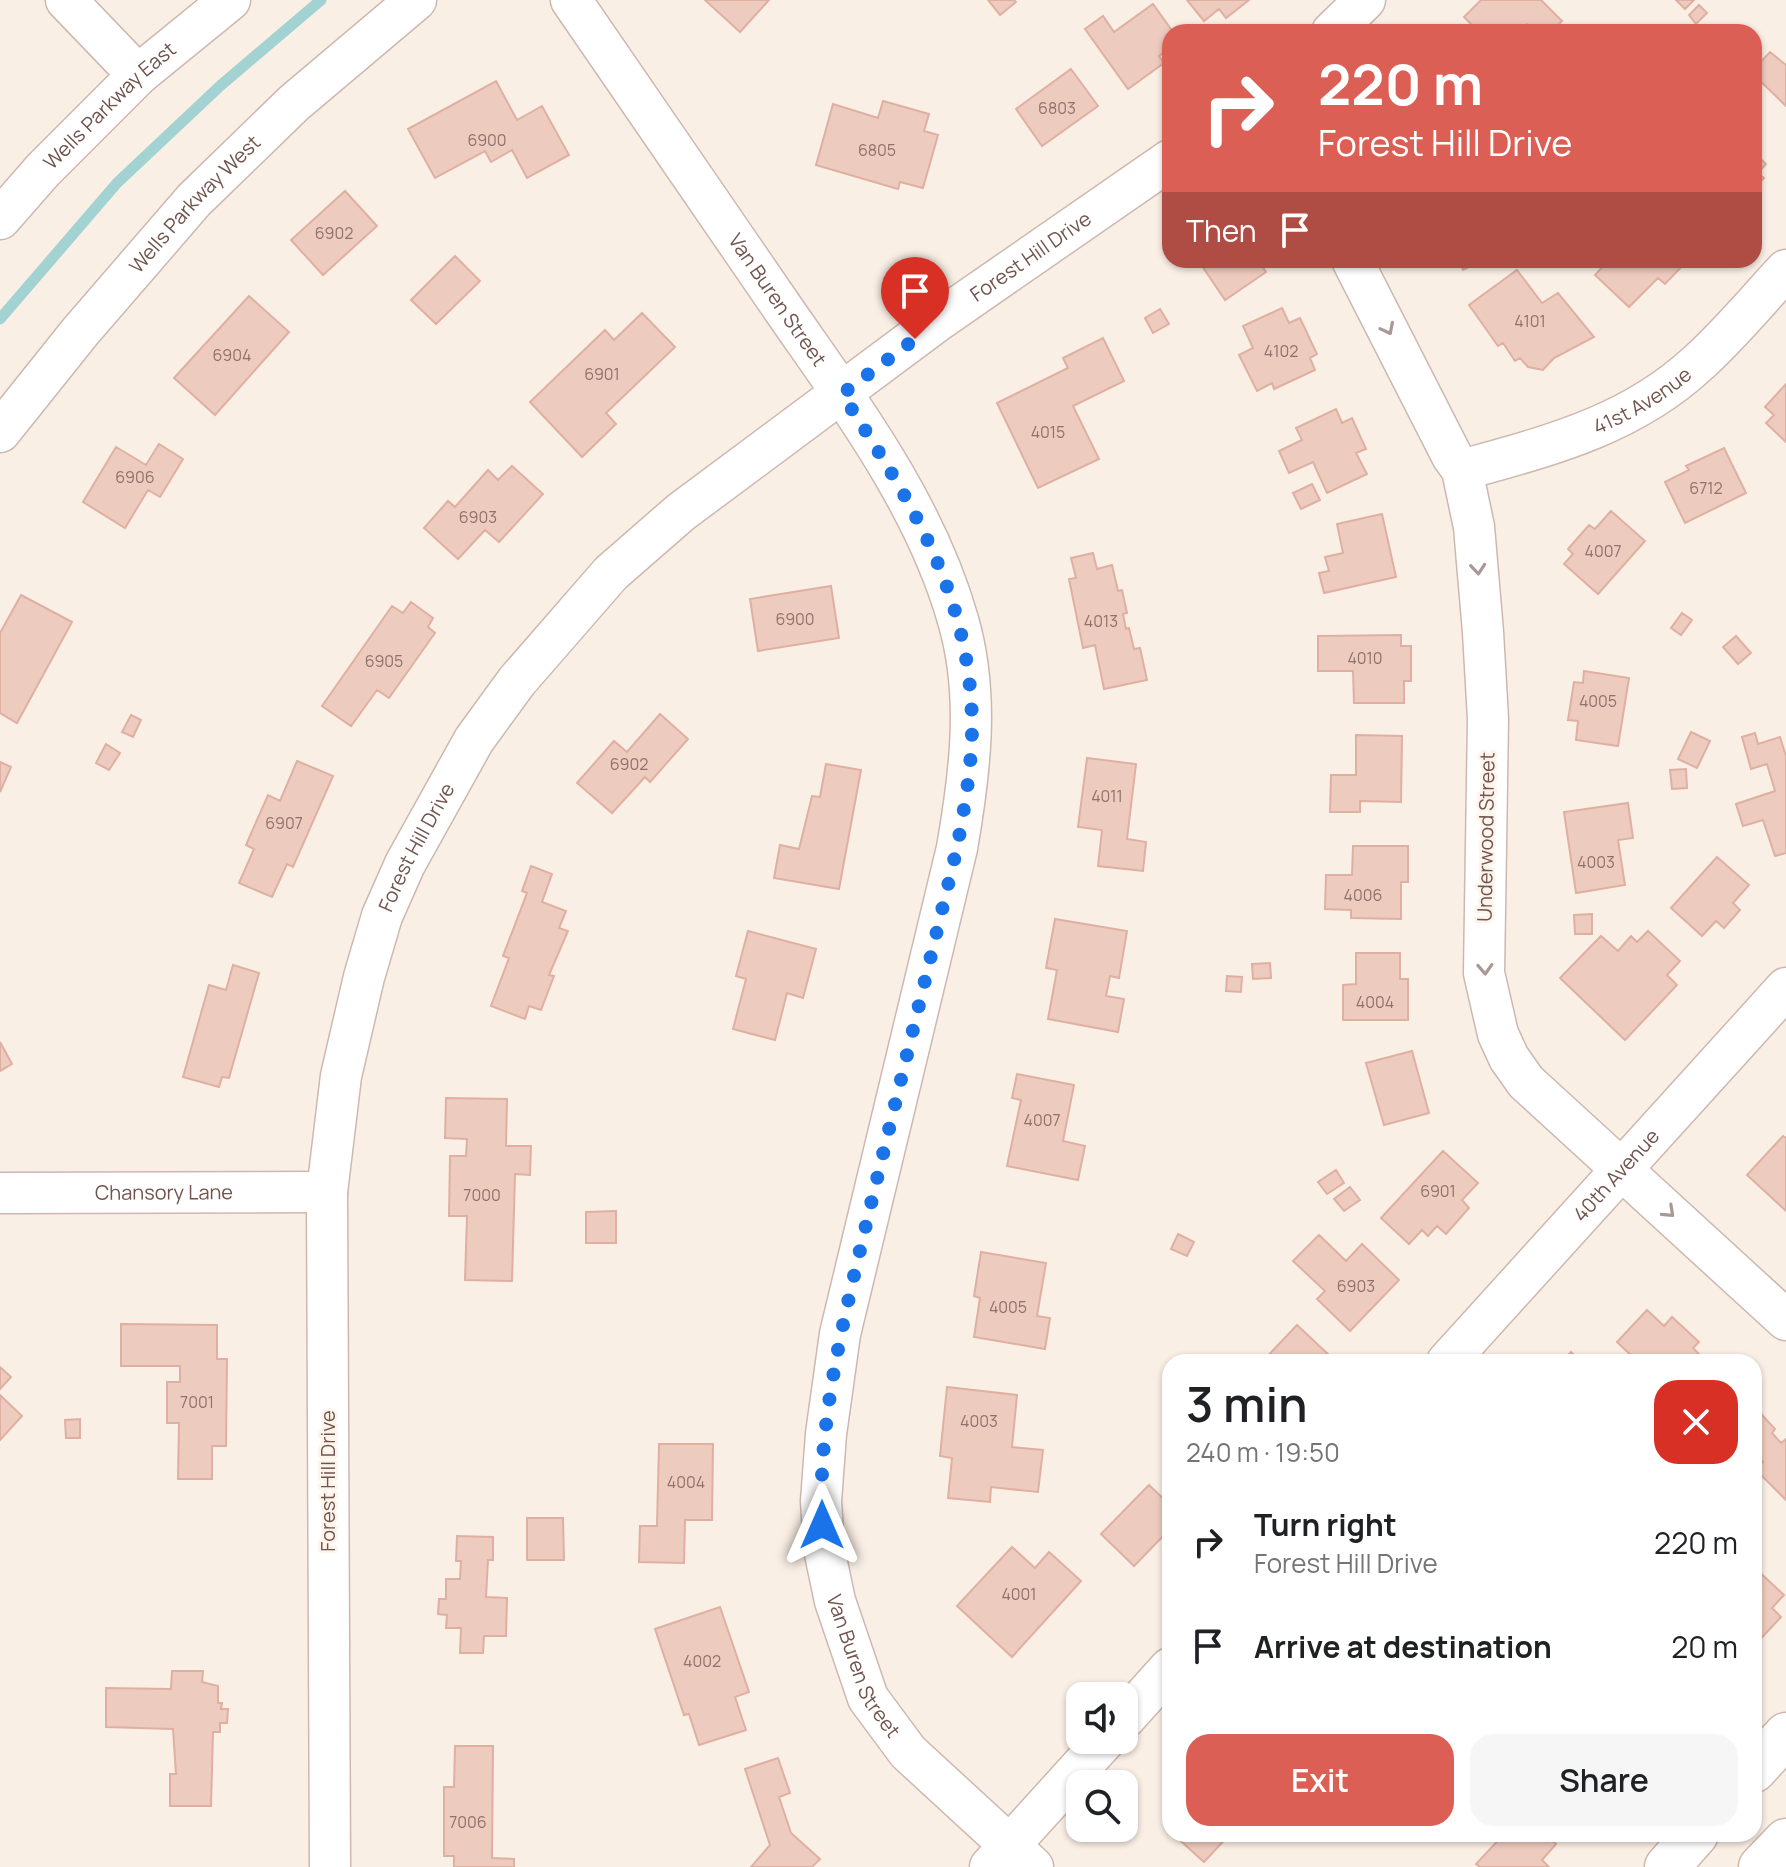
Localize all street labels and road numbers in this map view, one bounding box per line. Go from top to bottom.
street label: Wells Parkway East [37,35,181,175]
street label: Wells Parkway West [123,129,266,279]
street label: Forest Hill Drive [965,205,1096,307]
street label: Van Buren Street [722,228,833,371]
street label: 41st Avenue [1589,361,1697,440]
street label: Underwood Street [1471,752,1500,922]
street label: Forest Hill Drive [372,778,460,916]
street label: 40th Avenue [1567,1123,1665,1227]
street label: Chansory Lane [95,1178,233,1206]
street label: Forest Hill Drive [314,1410,341,1552]
street label: Van Buren Street [821,1592,907,1743]

